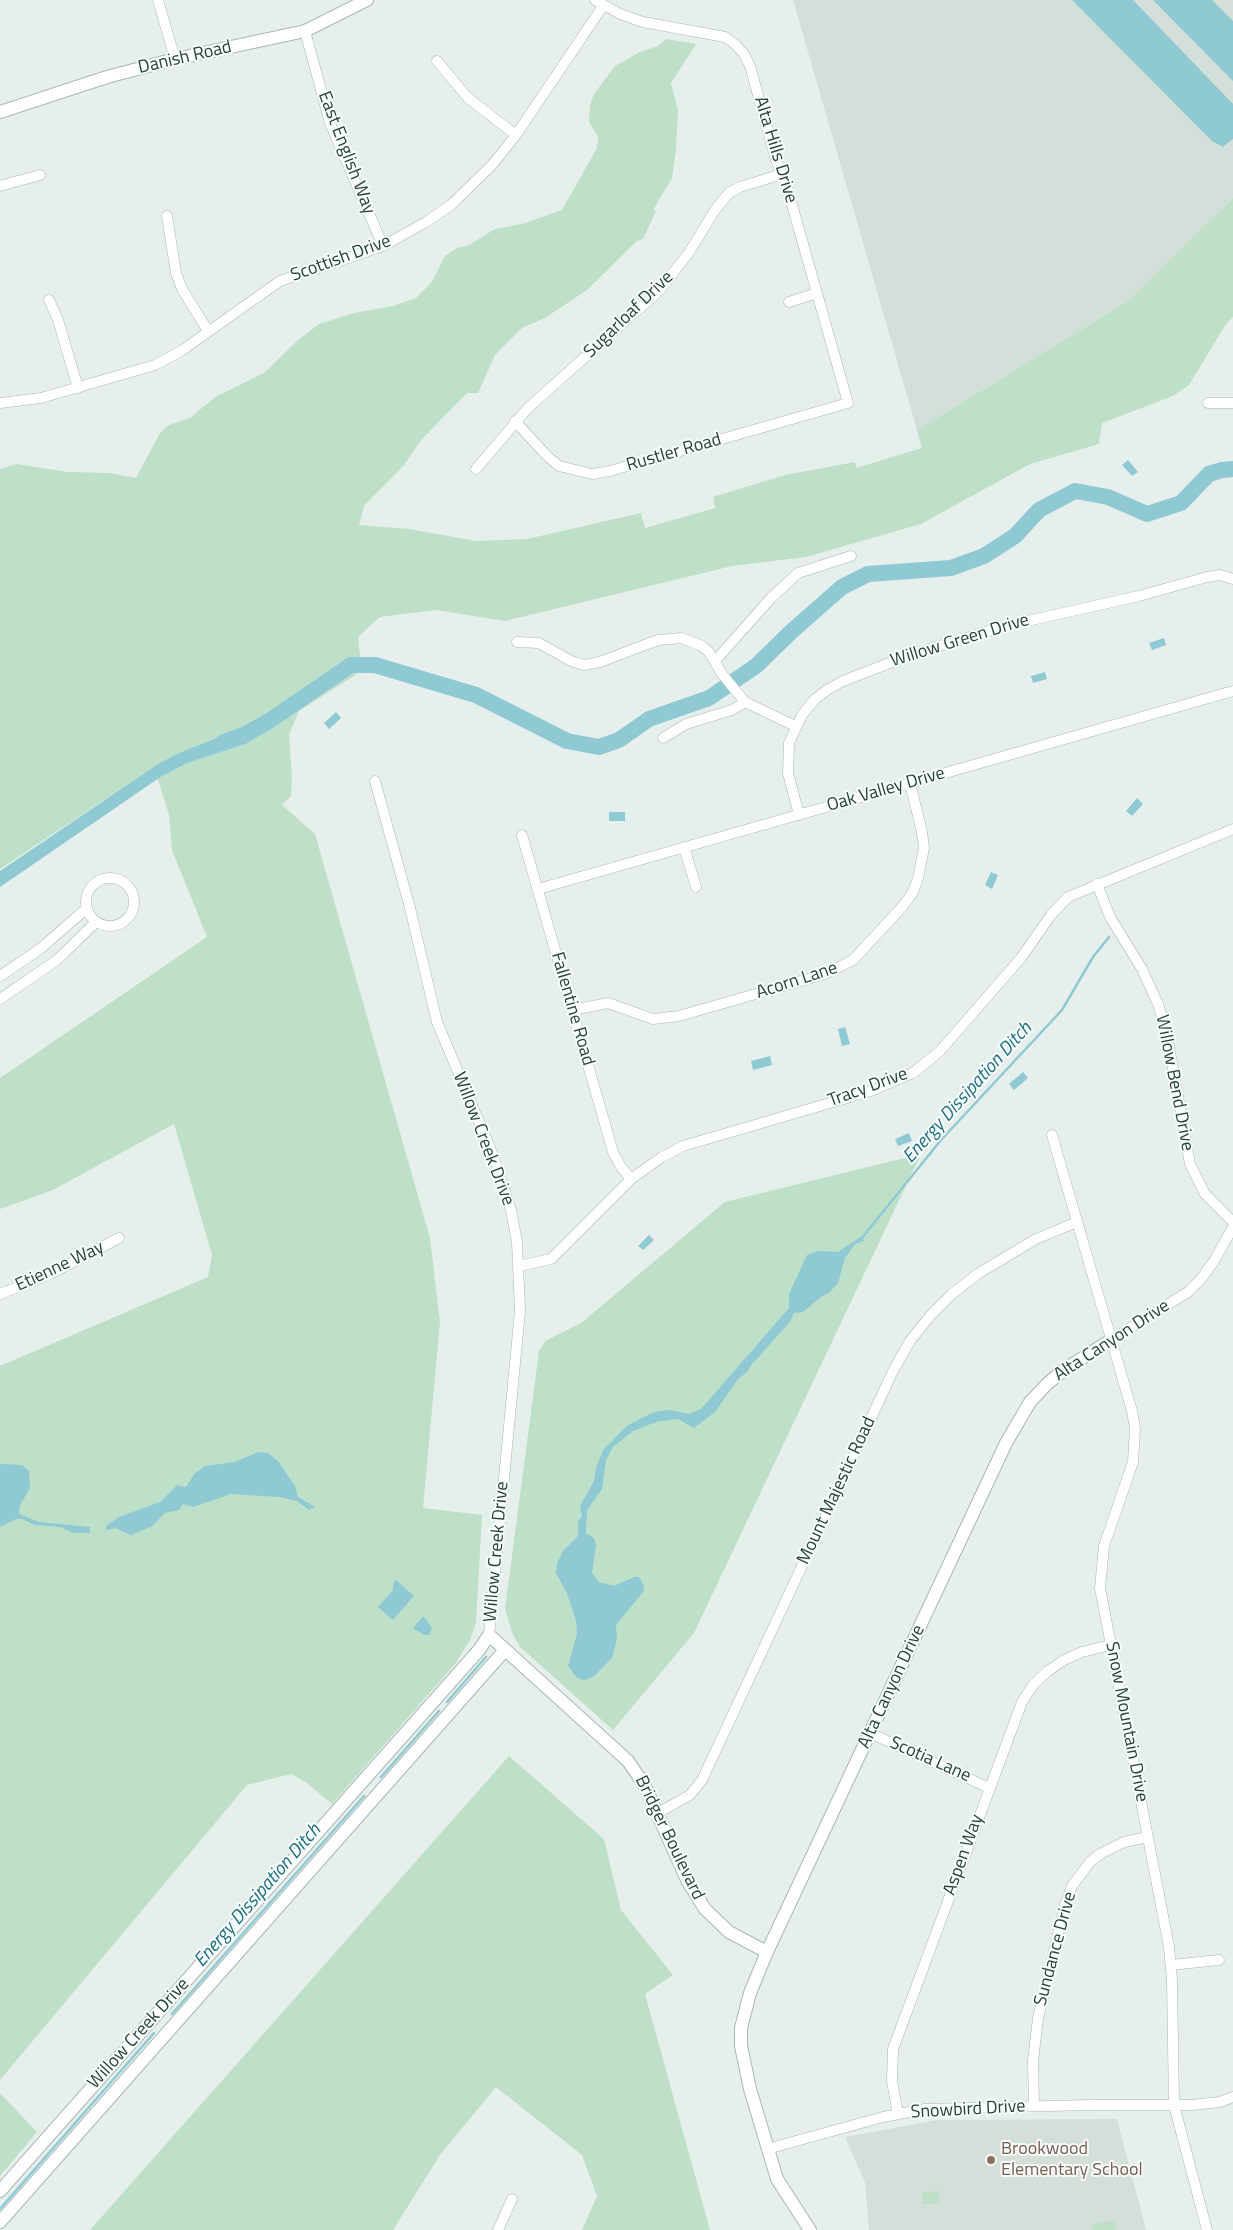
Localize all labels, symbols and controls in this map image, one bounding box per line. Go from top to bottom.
street label: Danish Road [136,37,234,79]
street label: East English Way [313,88,379,218]
street label: Alta Hills Drive [749,94,801,206]
street label: Scottish Drive [288,231,394,287]
street label: Sugarloaf Drive [580,267,678,363]
street label: Rustler Road [624,429,724,477]
street label: Willow Green Drive [888,610,1032,672]
street label: Oak Valley Drive [825,763,947,817]
street label: Fallentine Road [546,950,598,1068]
street label: Acorn Lane [754,958,840,1004]
street label: Willow Bend Drive [1150,1013,1198,1153]
water label: Energy Dissipation Ditch [899,1018,1037,1168]
street label: Tracy Drive [825,1064,911,1112]
street label: Willow Creek Drive [448,1069,518,1209]
street label: Etienne Way [12,1237,108,1297]
street label: Alta Canyon Drive [1050,1296,1174,1386]
street label: Mount Majestic Road [793,1414,881,1568]
street label: Willow Creek Drive [480,1481,514,1623]
street label: Alta Canyon Drive [854,1622,930,1752]
street label: Snow Mountain Drive [1100,1640,1152,1804]
street label: Scotia Lane [886,1733,974,1787]
street label: Bridger Boulevard [630,1772,708,1904]
street label: Aspen Way [939,1812,989,1898]
water label: Energy Dissipation Ditch [190,1820,326,1972]
street label: Sundance Drive [1030,1890,1082,2008]
street label: Willow Creek Drive [84,1974,194,2094]
street label: Snowbird Drive [910,2096,1026,2124]
place label: Brookwood Elementary School [1001,2139,1143,2182]
marker: Brookwood Elementary School [985,2154,997,2166]

